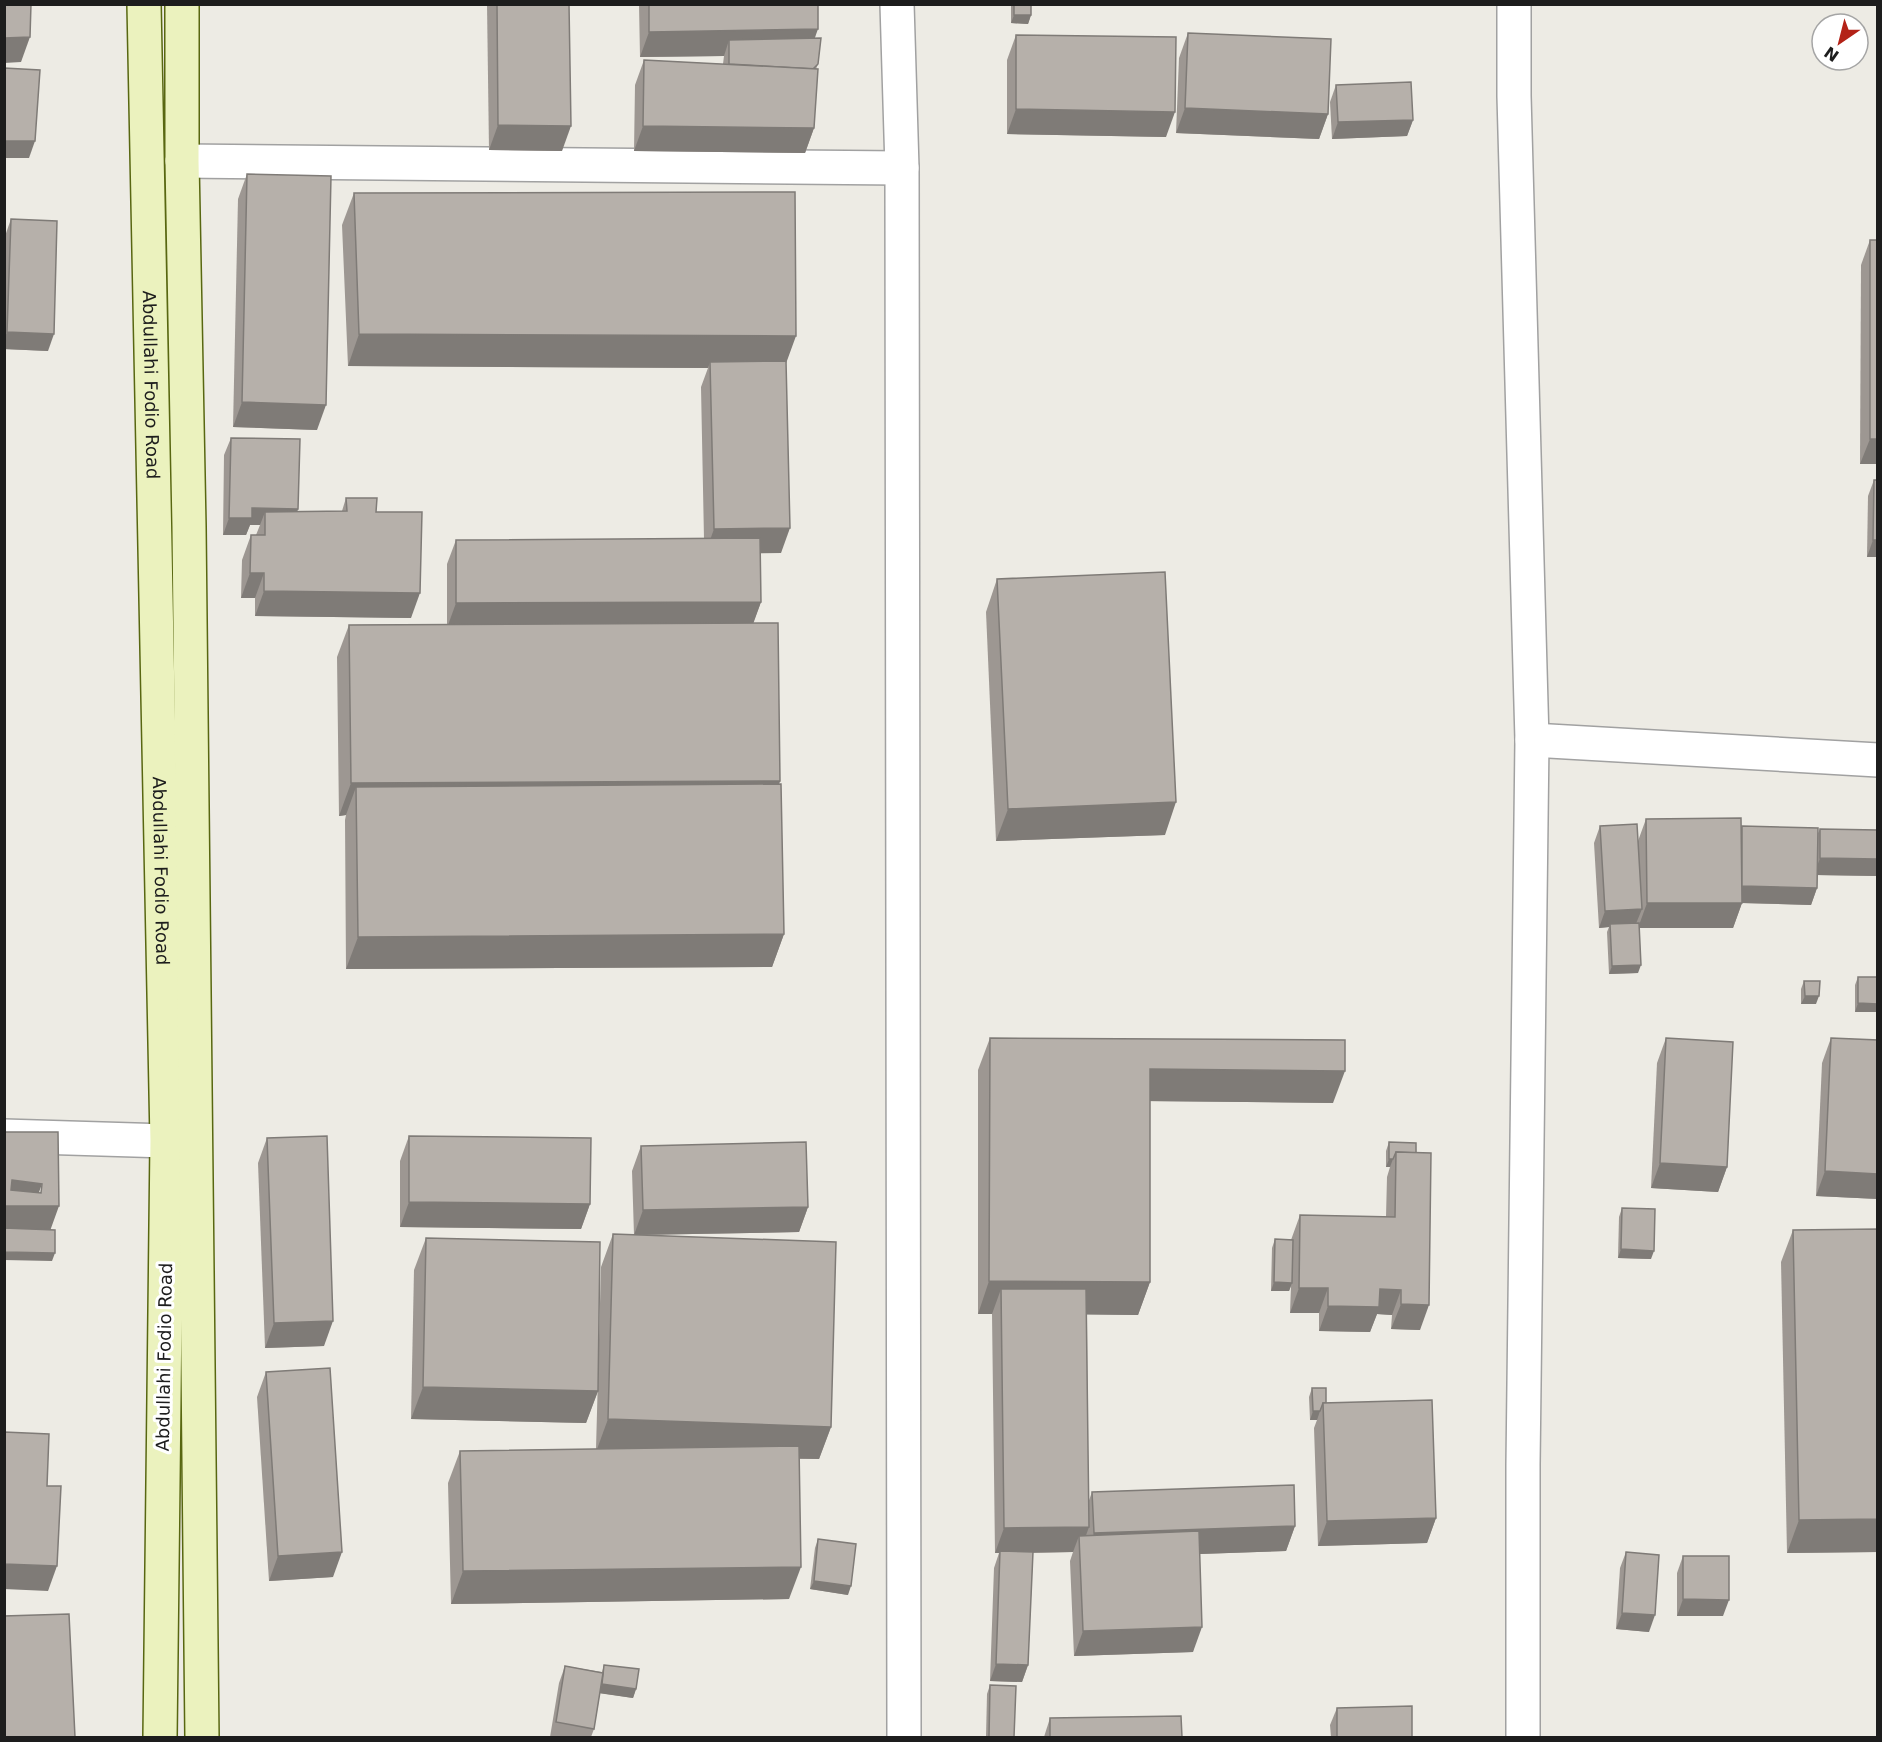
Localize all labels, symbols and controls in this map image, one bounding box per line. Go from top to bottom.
north arrow [1810,12,1870,72]
text: N [1821,42,1843,65]
street label: Abdullahi Fodio Road [139,290,164,480]
street label: Abdullahi Fodio Road [149,776,174,966]
street label: Abdullahi Fodio Road [152,1262,176,1452]

